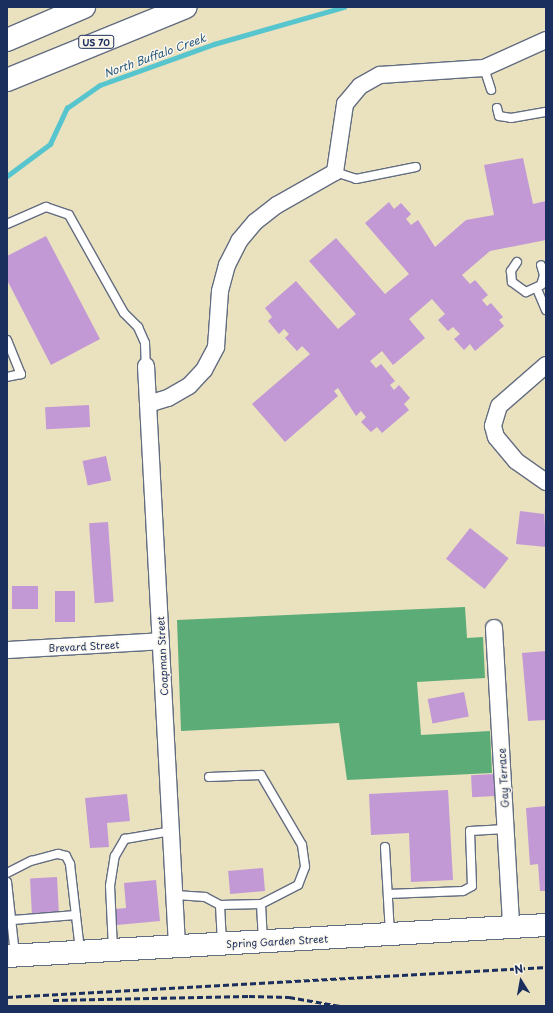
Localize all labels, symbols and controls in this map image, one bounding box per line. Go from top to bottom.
water label: North Buffalo Creek [102,31,208,81]
road number: US 70 [78,35,114,49]
street label: Coapman Street [154,616,170,696]
street label: Brevard Street [48,638,120,654]
street label: Gay Terrace [495,748,511,808]
street label: Spring Garden Street [225,932,329,950]
text: N [513,960,525,978]
north arrow [501,961,541,1001]

